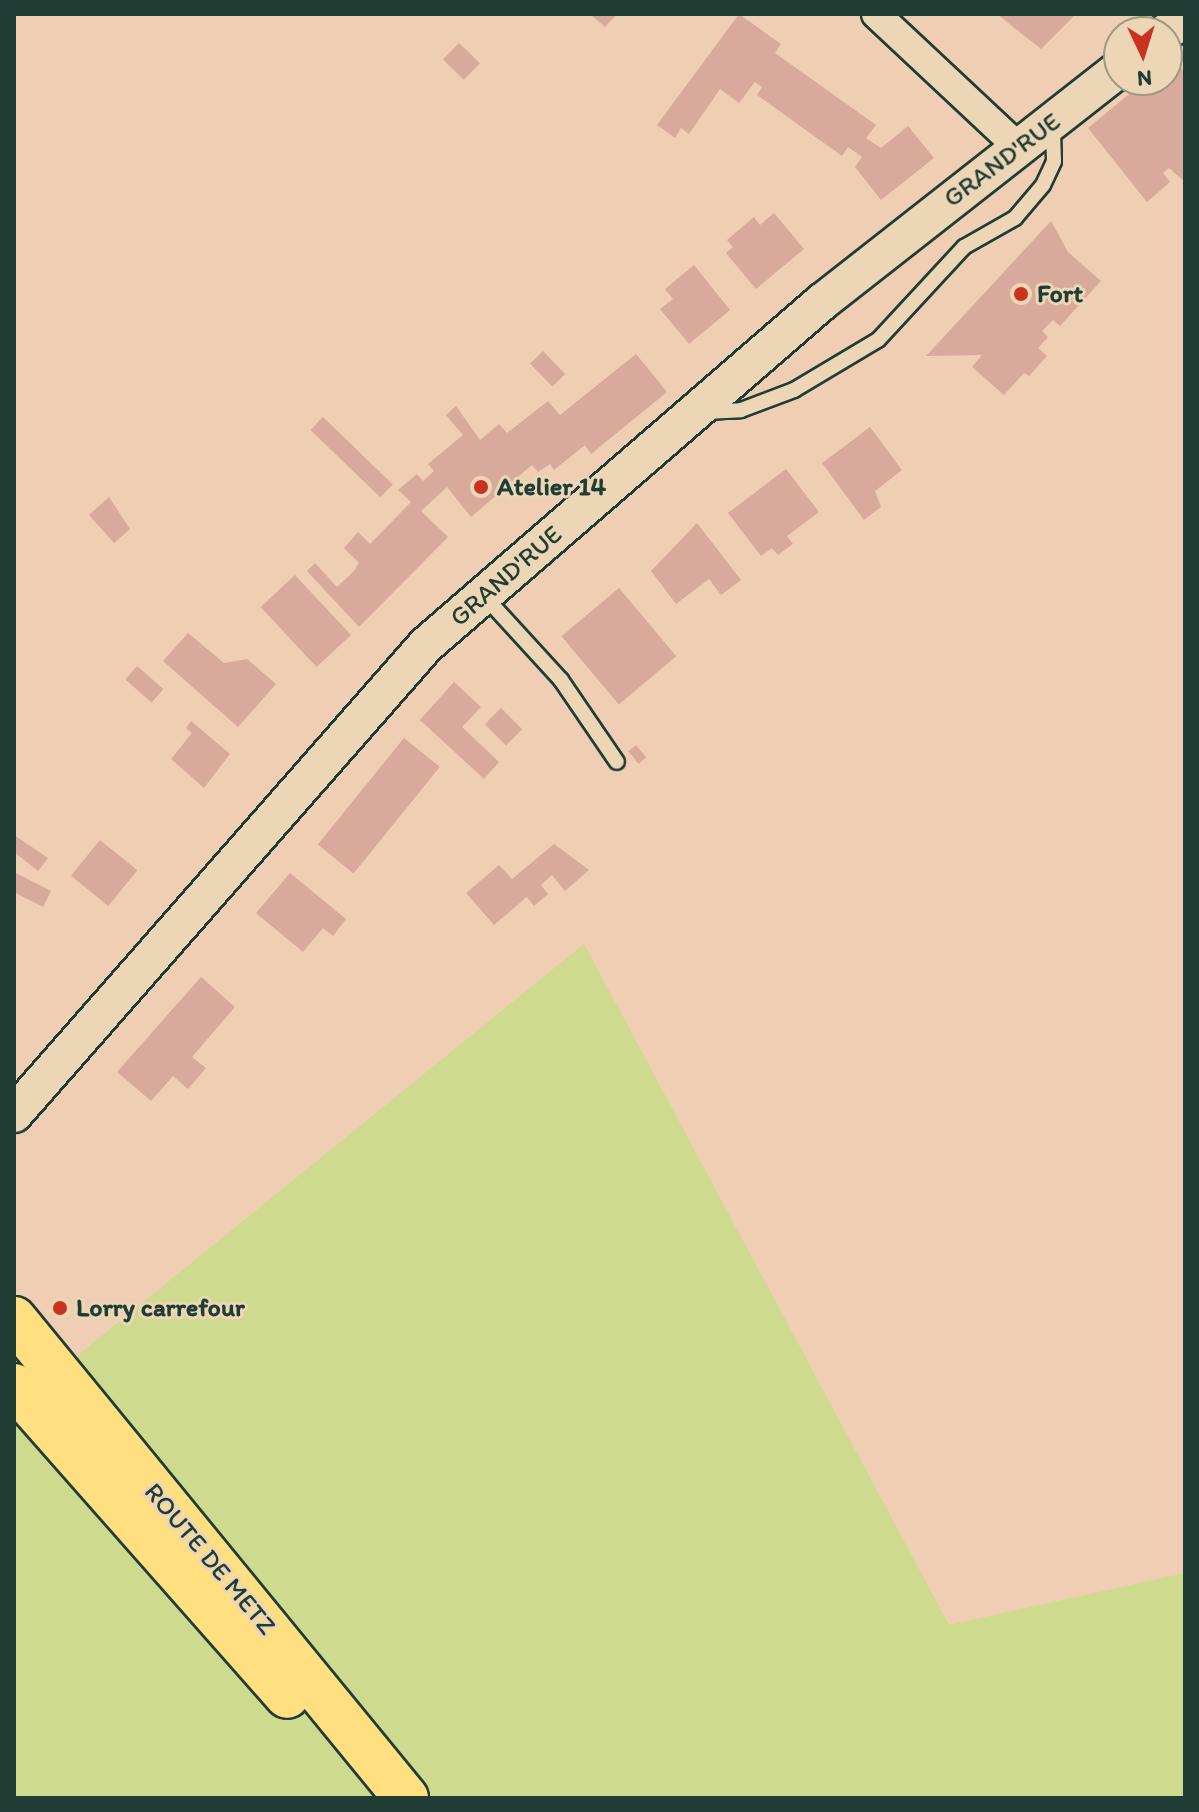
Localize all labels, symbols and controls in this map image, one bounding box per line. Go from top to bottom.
north arrow [1103,16,1183,96]
text: N [1136,64,1153,92]
street label: GRAND'RUE [937,106,1067,214]
place label: Fort [1037,278,1083,310]
marker: Fort [1012,285,1030,303]
place label: Atelier 14 [497,471,606,503]
marker: Atelier 14 [472,478,490,496]
street label: GRAND'RUE [444,519,568,633]
place label: Lorry carrefour [76,1292,246,1324]
marker: Lorry carrefour [51,1299,69,1317]
street label: ROUTE DE METZ [138,1477,282,1641]

